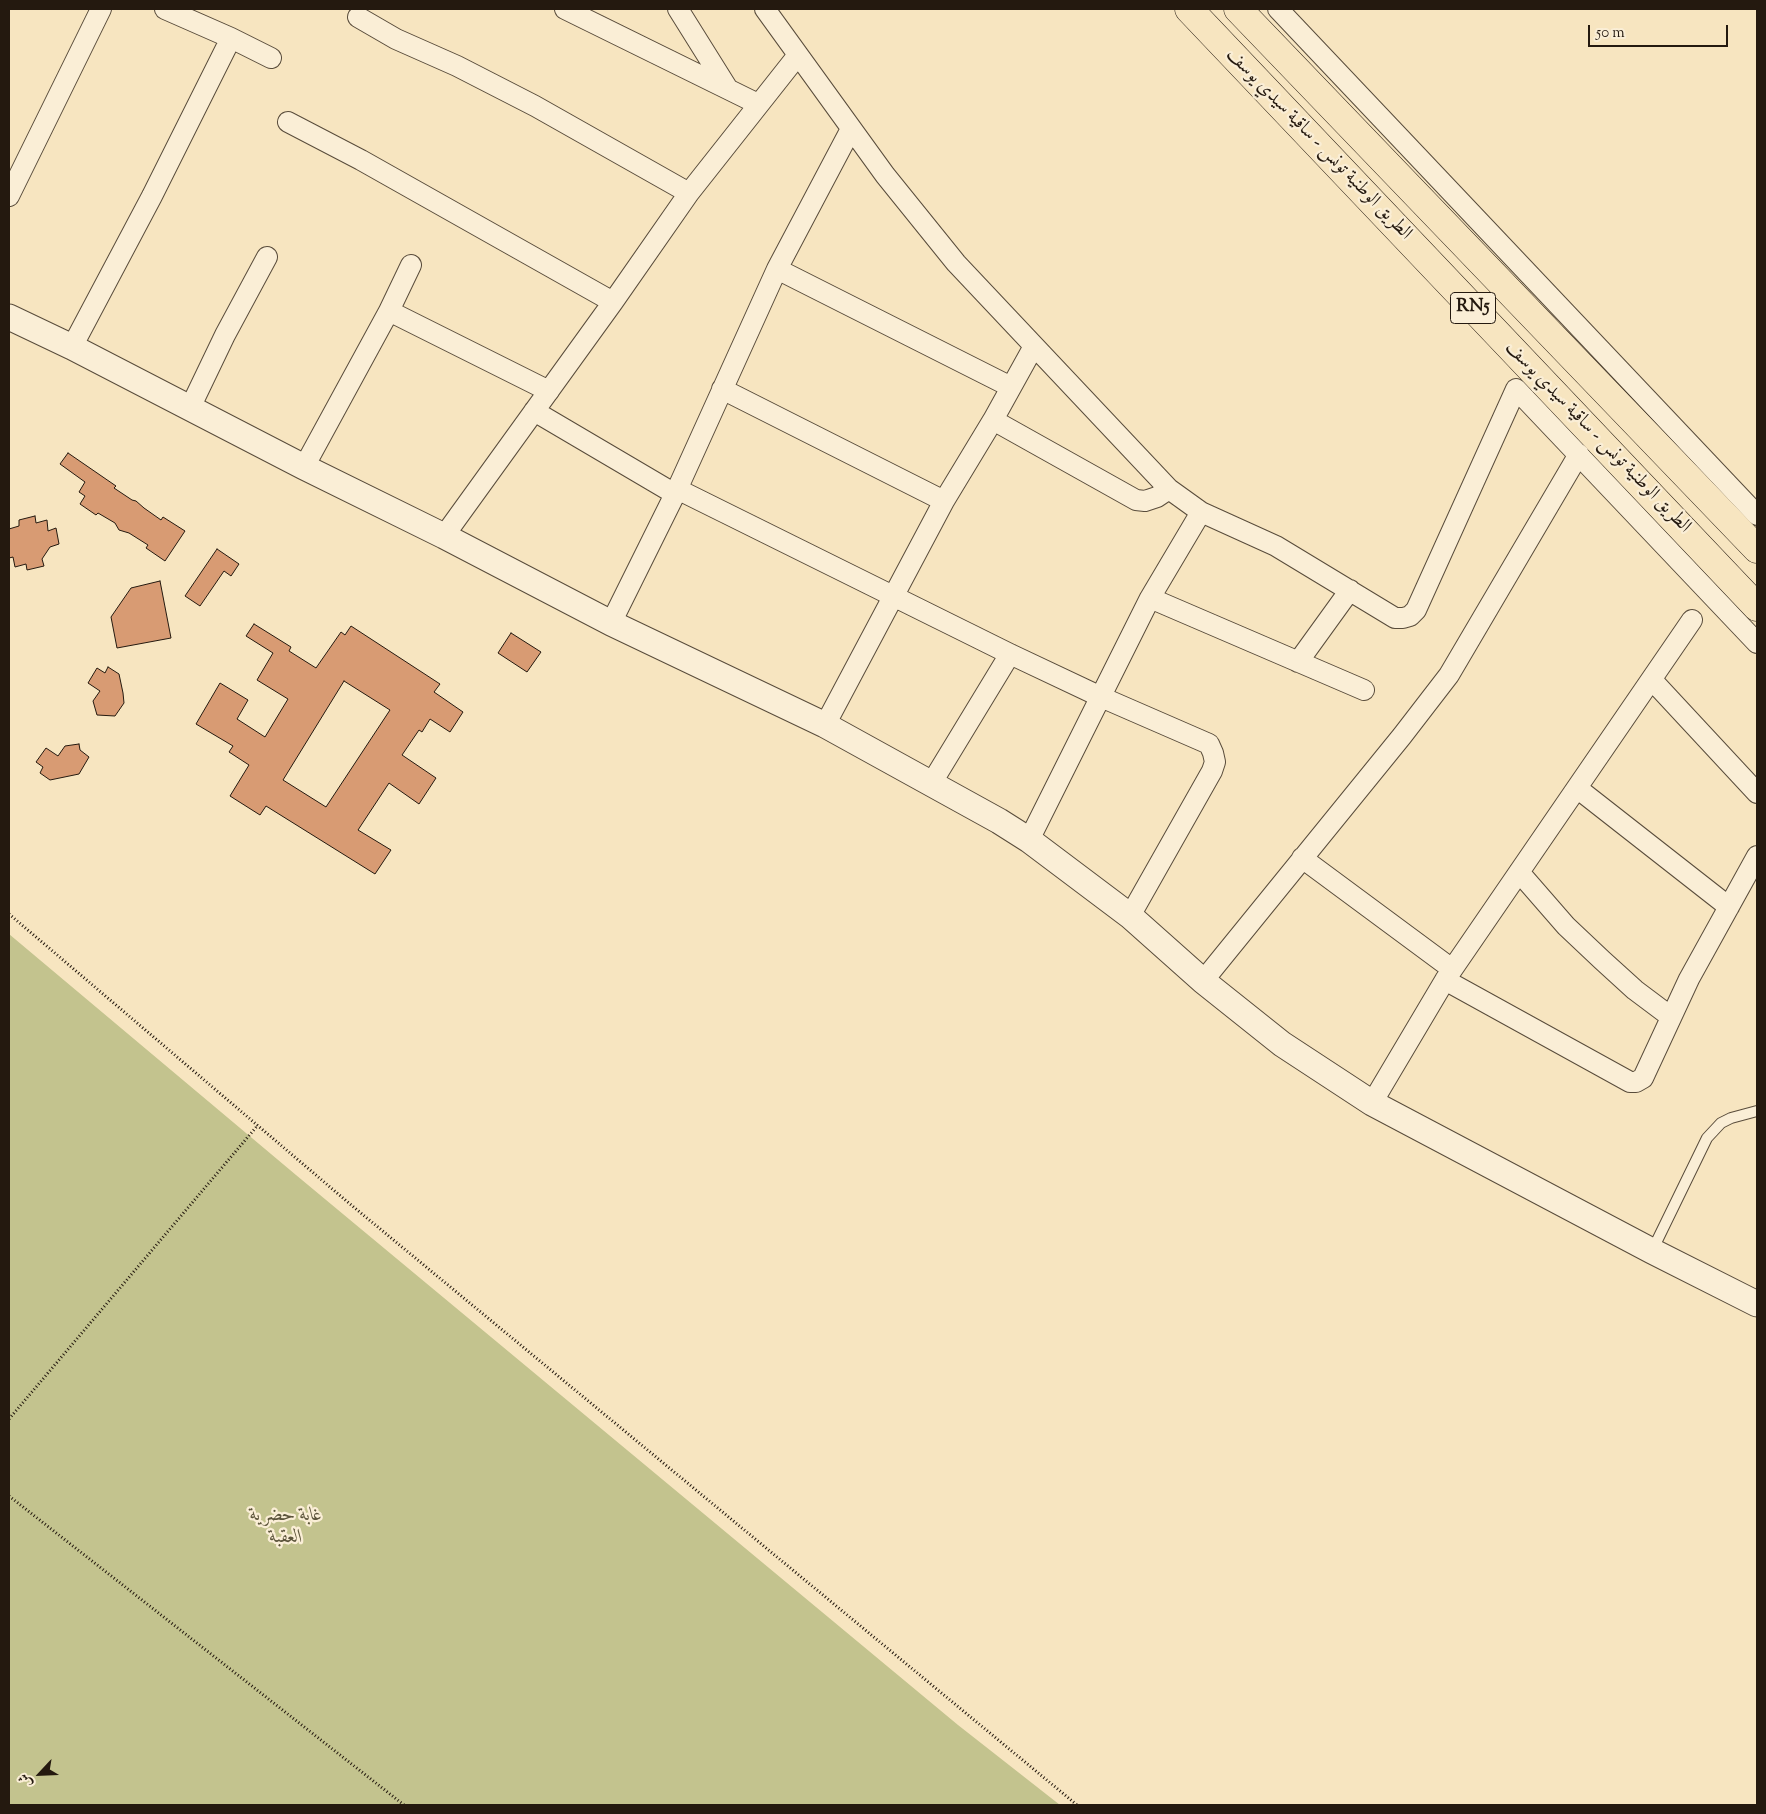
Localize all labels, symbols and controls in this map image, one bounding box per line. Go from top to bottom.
scale bar [1591,15,1731,47]
text: 50 m [1596,23,1625,44]
street label: الطريق الوطنية تونس - ساقية سيدي يوسف [1220,44,1416,246]
road number: RN5 [1450,292,1496,324]
street label: الطريق الوطنية تونس - ساقية سيدي يوسف [1499,337,1695,539]
park label: غابة حضرية العقبة [250,1506,322,1550]
north arrow [15,1749,65,1799]
text: ش [14,1770,38,1791]

